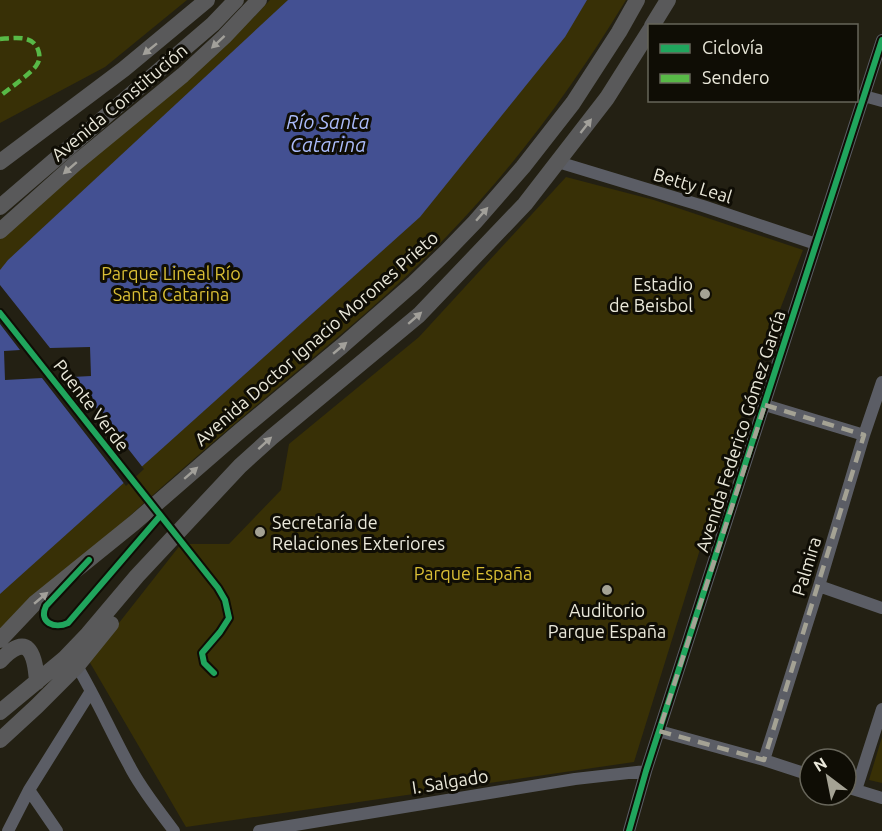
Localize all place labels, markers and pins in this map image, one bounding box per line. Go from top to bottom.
place label: Estadio de Beisbol [609,274,693,315]
marker: Estadio de Beisbol [698,287,712,301]
place label: Secretaría de Relaciones Exteriores [272,512,445,553]
marker: Secretaría de Relaciones Exteriores [253,525,267,539]
marker: Auditorio Parque España [600,583,614,597]
place label: Auditorio Parque España [548,600,666,641]

